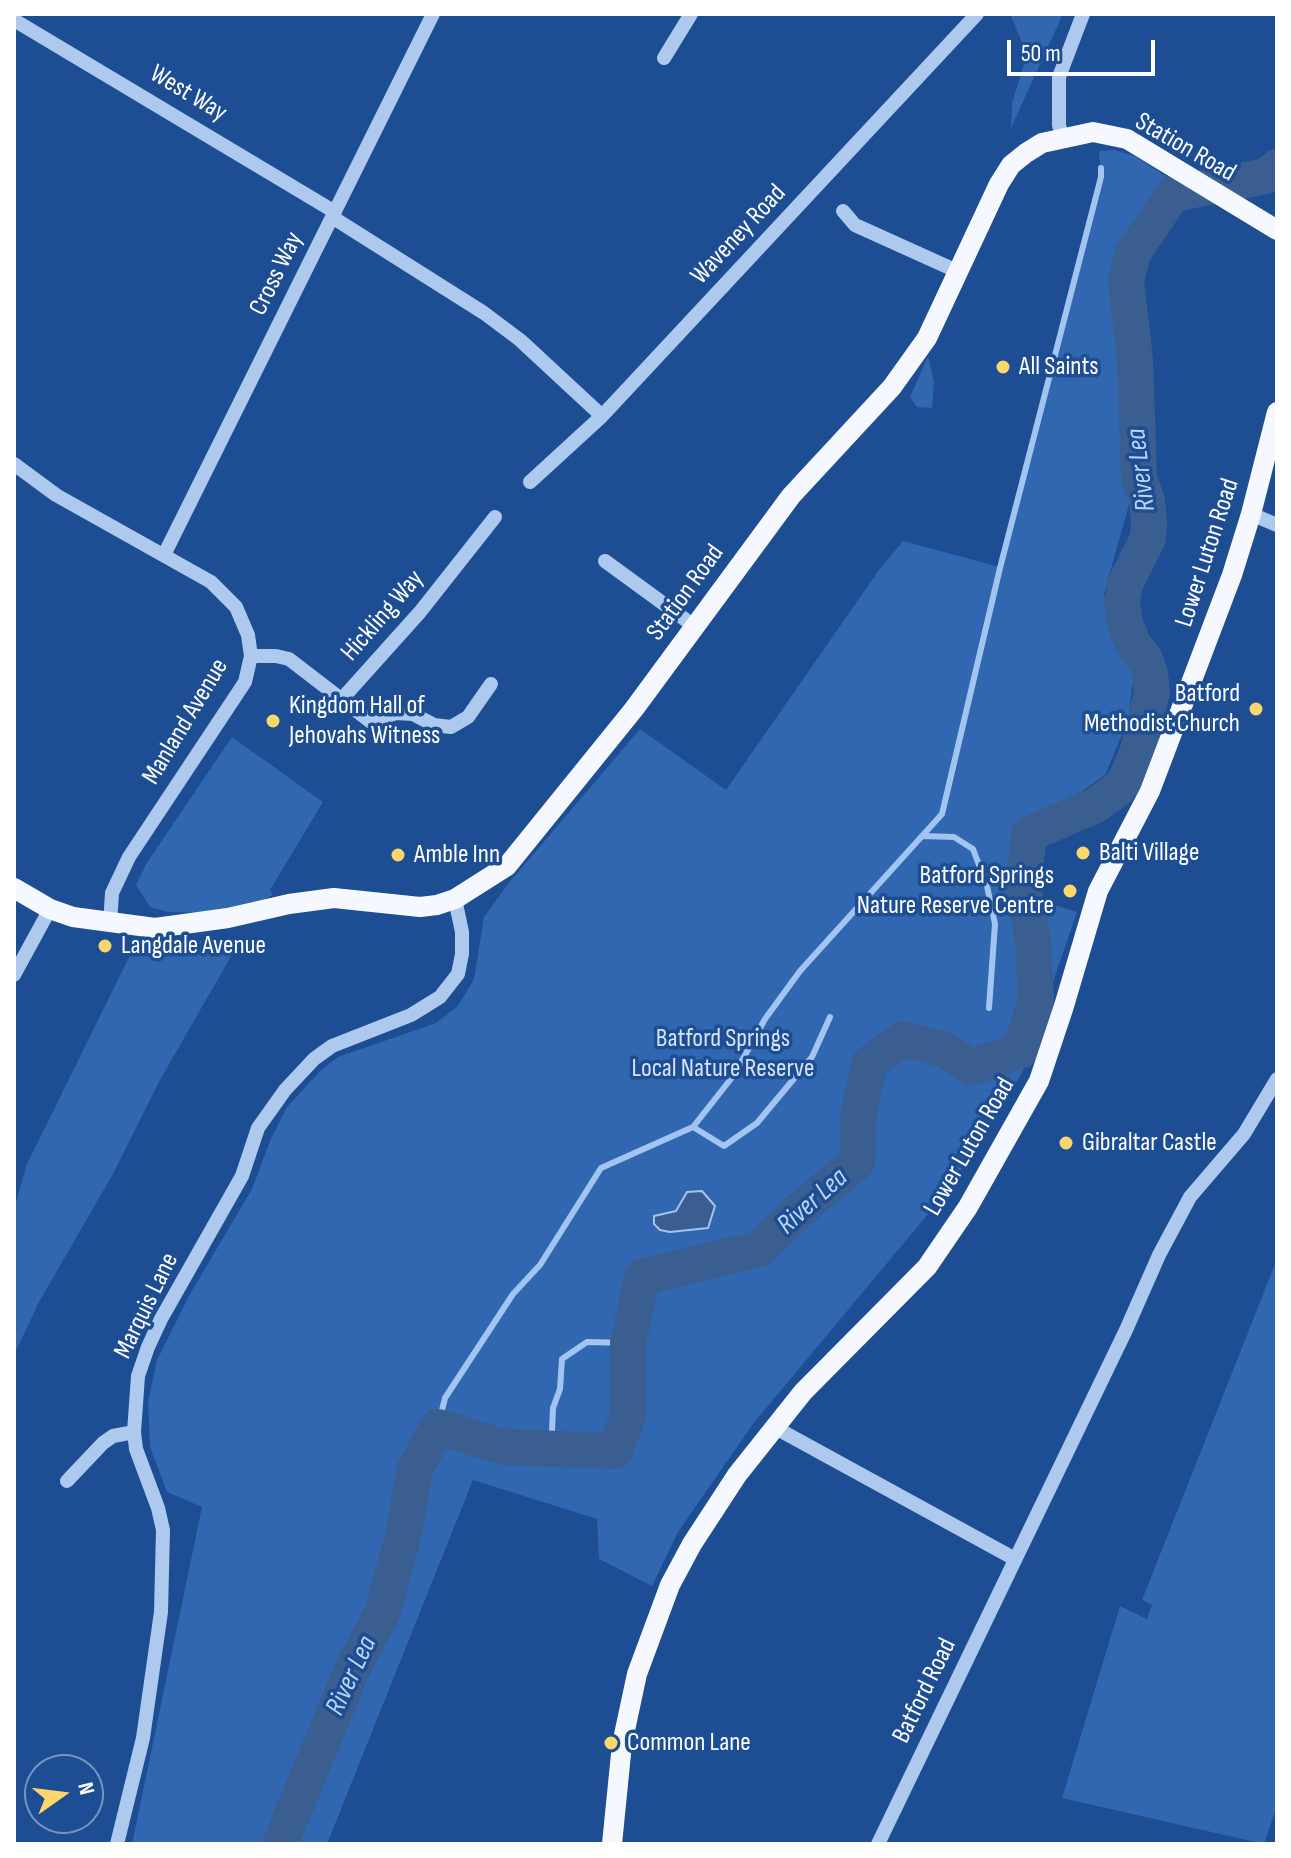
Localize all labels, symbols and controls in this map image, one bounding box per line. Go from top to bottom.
scale bar [1011,24,1159,74]
text: 50 m [1021,39,1061,68]
street label: West Way [144,59,232,129]
street label: Station Road [1129,107,1241,189]
street label: Waveney Road [685,179,793,291]
street label: Cross Way [243,227,311,321]
place label: All Saints [1019,351,1099,383]
marker: All Saints [994,358,1012,376]
water label: River Lea [1120,427,1164,513]
street label: Lower Luton Road [1169,475,1247,631]
street label: Station Road [641,539,731,647]
street label: Hickling Way [335,564,431,668]
street label: Manland Avenue [136,653,236,791]
place label: Batford Methodist Church [1084,678,1240,740]
place label: Kingdom Hall of Jehovahs Witness [289,690,440,752]
marker: Batford Methodist Church [1247,700,1265,718]
marker: Kingdom Hall of Jehovahs Witness [264,712,282,730]
place label: Balti Village [1099,837,1199,869]
place label: Amble Inn [414,839,500,871]
marker: Balti Village [1074,844,1092,862]
marker: Amble Inn [389,846,407,864]
place label: Batford Springs Nature Reserve Centre [857,860,1054,922]
marker: Batford Springs Nature Reserve Centre [1061,882,1079,900]
place label: Langdale Avenue [121,930,266,962]
marker: Langdale Avenue [96,937,114,955]
park label: Batford Springs Local Nature Reserve [632,1023,814,1084]
street label: Lower Luton Road [918,1072,1022,1222]
place label: Gibraltar Castle [1082,1127,1217,1159]
marker: Gibraltar Castle [1057,1134,1075,1152]
water label: River Lea [771,1162,855,1242]
street label: Marquis Lane [108,1248,186,1364]
water label: River Lea [319,1631,385,1721]
street label: Batford Road [886,1634,964,1748]
place label: Common Lane [627,1727,751,1759]
marker: Common Lane [602,1734,620,1752]
north arrow [24,1754,104,1834]
text: N [71,1780,100,1798]

